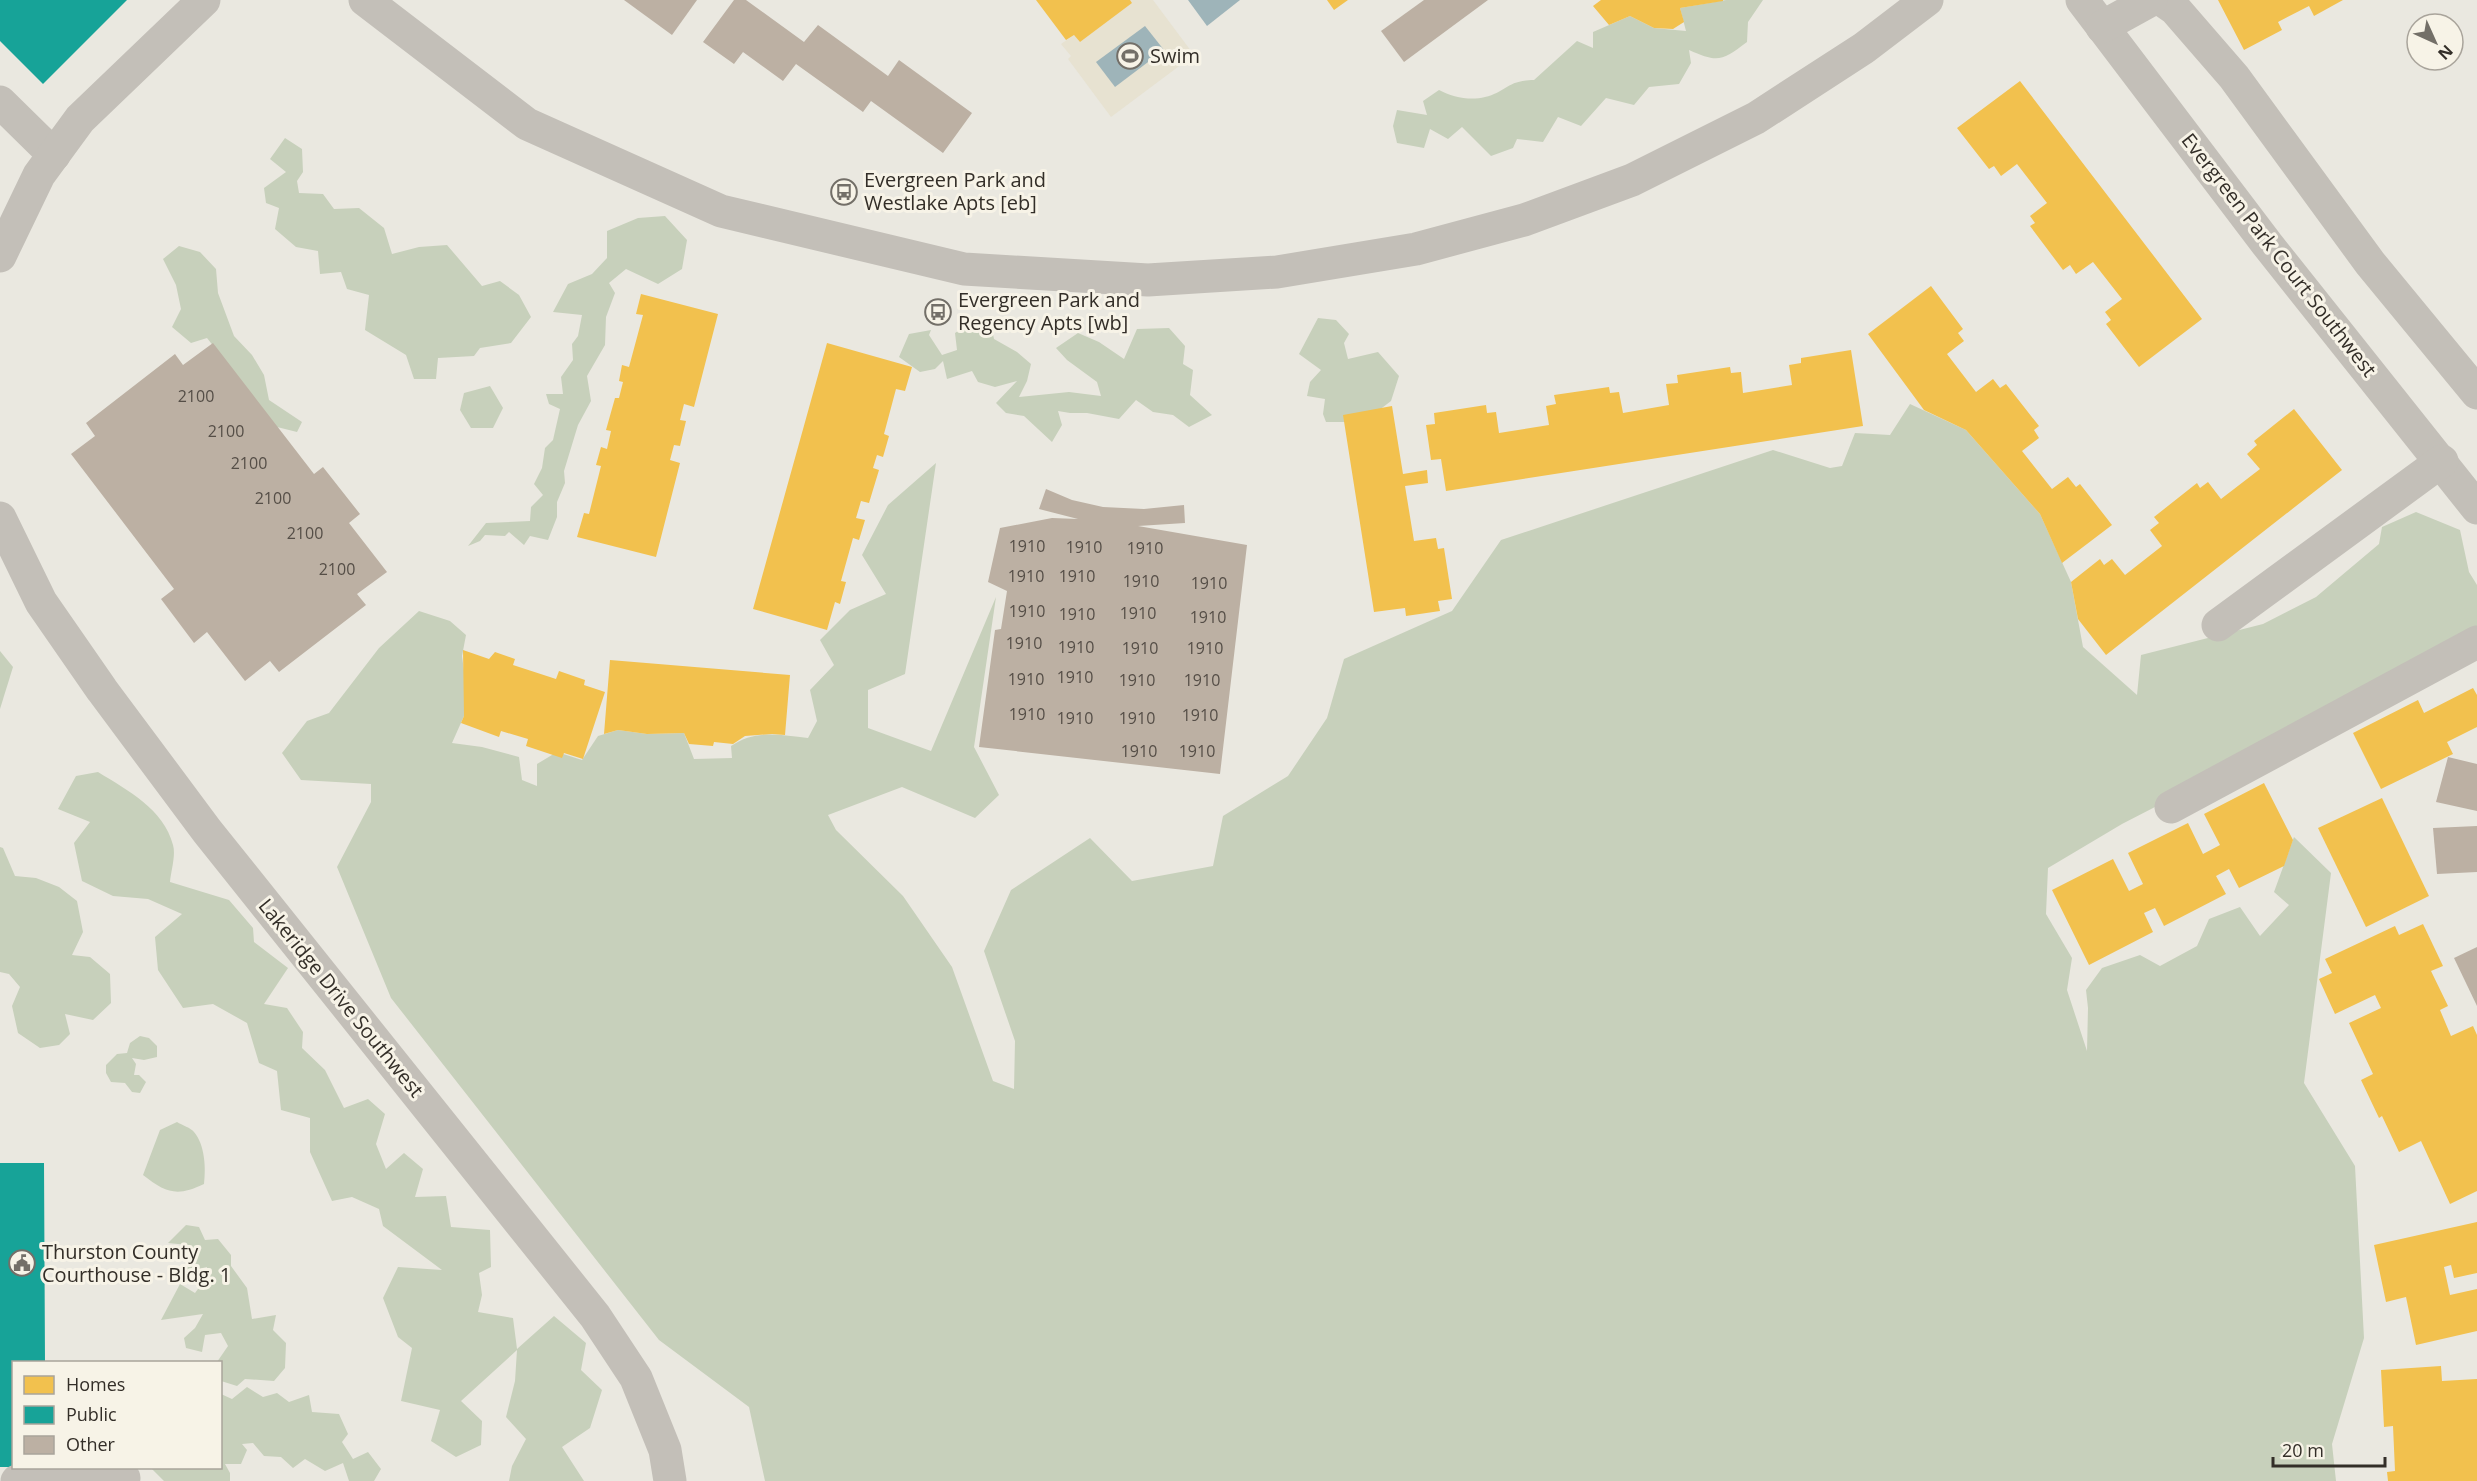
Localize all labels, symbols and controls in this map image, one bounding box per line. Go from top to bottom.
north arrow [2405,12,2465,72]
text: N [2433,40,2458,65]
sports icon: Swim [1115,41,1145,71]
place label: Swim [1150,42,1200,69]
street label: Evergreen Park Court Southwest [2176,127,2383,382]
place label: Evergreen Park and Westlake Apts [eb] [864,166,1046,216]
bus stop icon: Evergreen Park and Westlake Apts [eb] [829,177,859,207]
place label: Evergreen Park and Regency Apts [wb] [958,286,1140,336]
bus stop icon: Evergreen Park and Regency Apts [wb] [923,297,953,327]
house number: 2100 [178,385,214,407]
house number: 2100 [208,420,244,442]
house number: 2100 [231,452,267,474]
house number: 2100 [255,487,291,509]
house number: 2100 [287,522,323,544]
house number: 1910 [1009,535,1045,557]
house number: 1910 [1066,536,1102,558]
house number: 1910 [1127,537,1163,559]
house number: 2100 [319,558,355,580]
house number: 1910 [1008,565,1044,587]
house number: 1910 [1059,565,1095,587]
house number: 1910 [1123,570,1159,592]
house number: 1910 [1191,572,1227,594]
house number: 1910 [1009,600,1045,622]
house number: 1910 [1120,602,1156,624]
house number: 1910 [1059,603,1095,625]
house number: 1910 [1190,606,1226,628]
house number: 1910 [1006,632,1042,654]
house number: 1910 [1058,636,1094,658]
house number: 1910 [1122,637,1158,659]
house number: 1910 [1187,637,1223,659]
house number: 1910 [1057,666,1093,688]
house number: 1910 [1008,668,1044,690]
house number: 1910 [1119,669,1155,691]
house number: 1910 [1184,669,1220,691]
house number: 1910 [1009,703,1045,725]
house number: 1910 [1182,704,1218,726]
house number: 1910 [1057,707,1093,729]
house number: 1910 [1119,707,1155,729]
house number: 1910 [1121,740,1157,762]
house number: 1910 [1179,740,1215,762]
street label: Lakeridge Drive Southwest [253,893,430,1103]
place label: Thurston County Courthouse - Bldg. 1 [42,1238,231,1288]
public building icon: Thurston County Courthouse - Bldg. 1 [7,1248,37,1278]
legend [12,1361,222,1469]
text: Homes [66,1372,125,1396]
text: Public [66,1402,117,1426]
scale bar [2273,1430,2386,1468]
text: Other [66,1432,116,1456]
text: 20 m [2282,1438,2324,1462]

